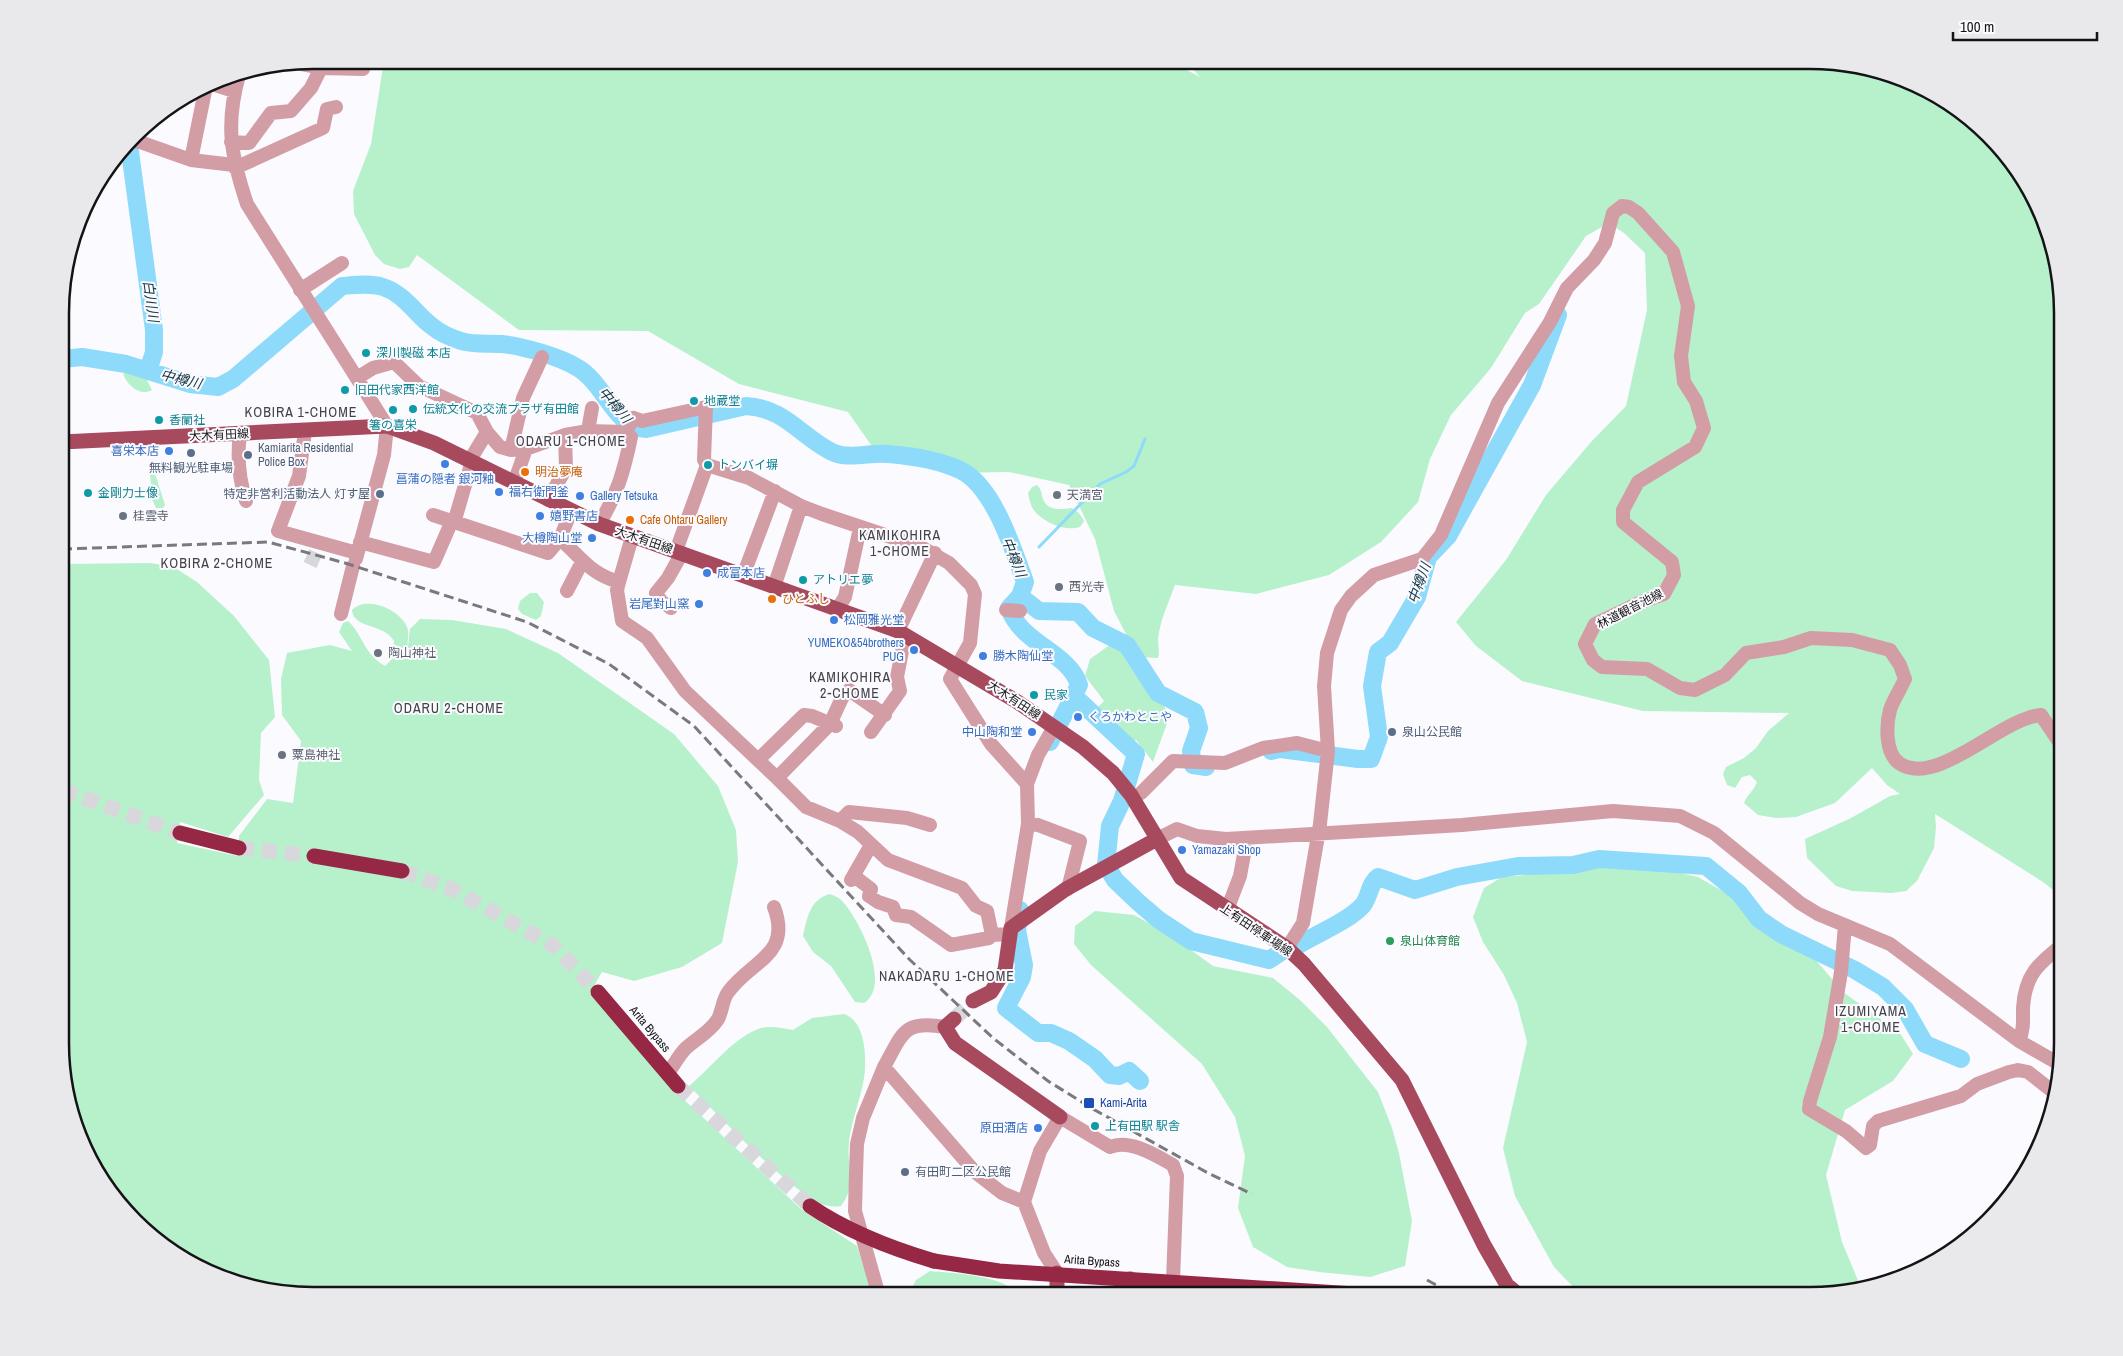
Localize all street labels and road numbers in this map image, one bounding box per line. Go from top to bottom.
street label: 大木有田線 [189,425,249,445]
street label: 大木有田線 [613,523,675,557]
street label: 林道観音池線 [1594,586,1666,632]
street label: 大木有田線 [984,677,1044,723]
street label: 上有田停車場線 [1217,900,1295,960]
street label: Arita Bypass [625,1002,674,1056]
street label: Arita Bypass [1063,1251,1120,1271]

